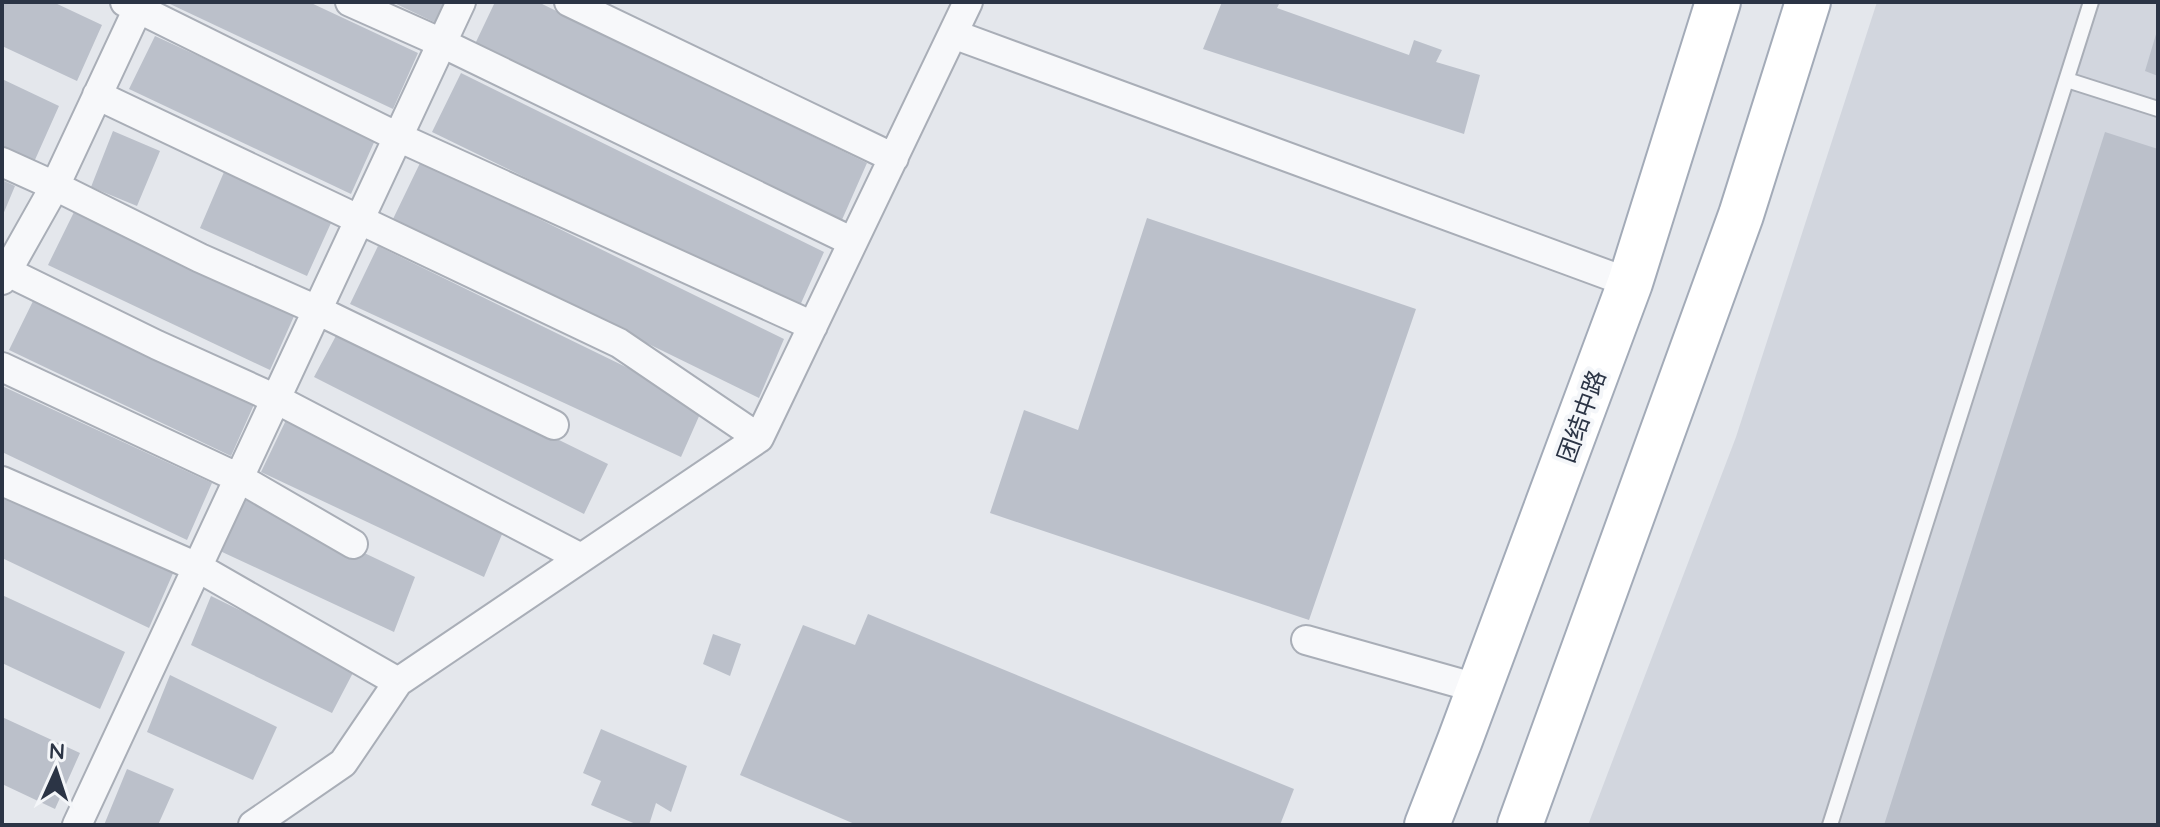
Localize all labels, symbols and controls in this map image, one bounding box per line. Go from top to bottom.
street label: 团结中路 [1550,366,1612,466]
north arrow [16,731,96,811]
text: N [48,737,66,765]

